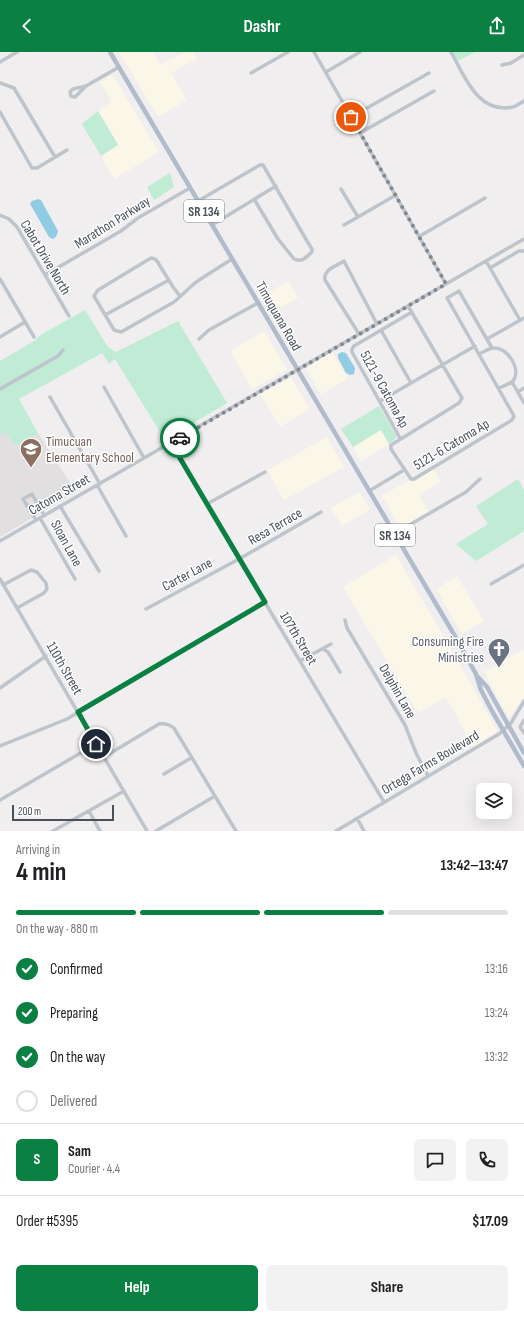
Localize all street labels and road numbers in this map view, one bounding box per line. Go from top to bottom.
street label: Marathon Parkway [71,192,154,252]
road number: SR 134 [184,200,224,222]
street label: Cabot Drive North [17,217,75,298]
street label: Timuquana Road [252,279,305,354]
street label: 5121-9 Catoma Ap [356,348,413,431]
street label: 5121-6 Catoma Ap [410,415,492,474]
street label: Catoma Street [26,470,93,519]
street label: Resa Terrace [245,504,305,549]
street label: Sloan Lane [47,517,86,569]
road number: SR 134 [375,524,415,546]
street label: Carter Lane [159,554,215,595]
street label: 107th Street [276,609,321,668]
street label: 110th Street [43,639,86,698]
street label: Delphin Lane [375,661,420,721]
street label: Ortega Farms Boulevard [378,727,482,798]

